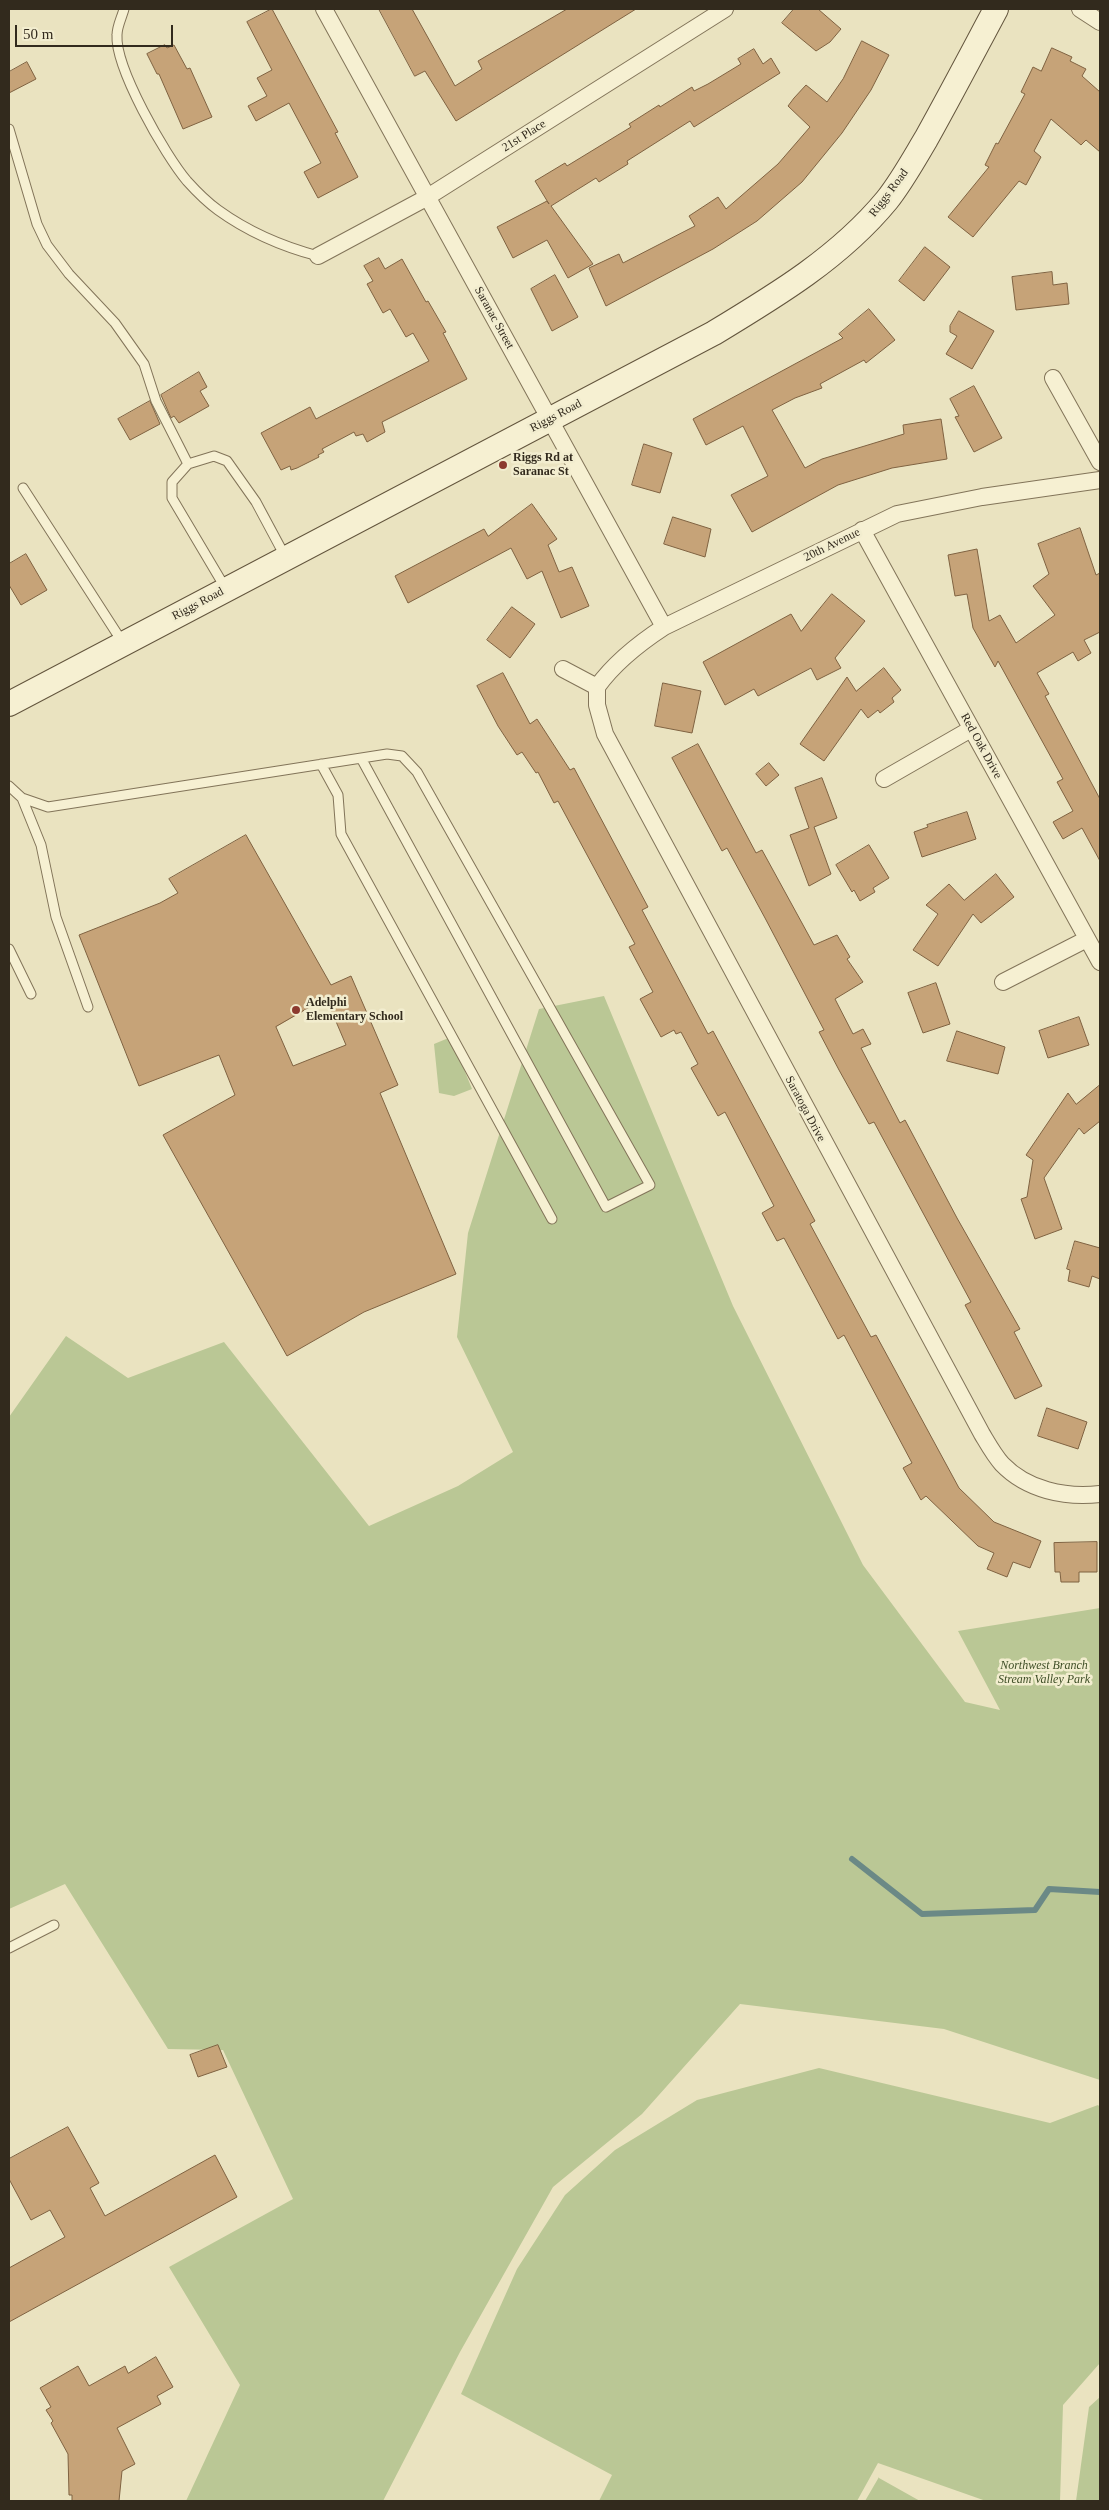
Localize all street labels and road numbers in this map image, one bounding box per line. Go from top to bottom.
street label: 21st Place [499,117,549,155]
street label: Riggs Road [866,166,912,220]
street label: Saranac Street [471,284,517,352]
street label: Riggs Road [528,396,584,436]
street label: 20th Avenue [802,525,862,565]
street label: Riggs Road [170,584,226,624]
street label: Red Oak Drive [957,711,1005,781]
street label: Saratoga Drive [782,1074,828,1144]

